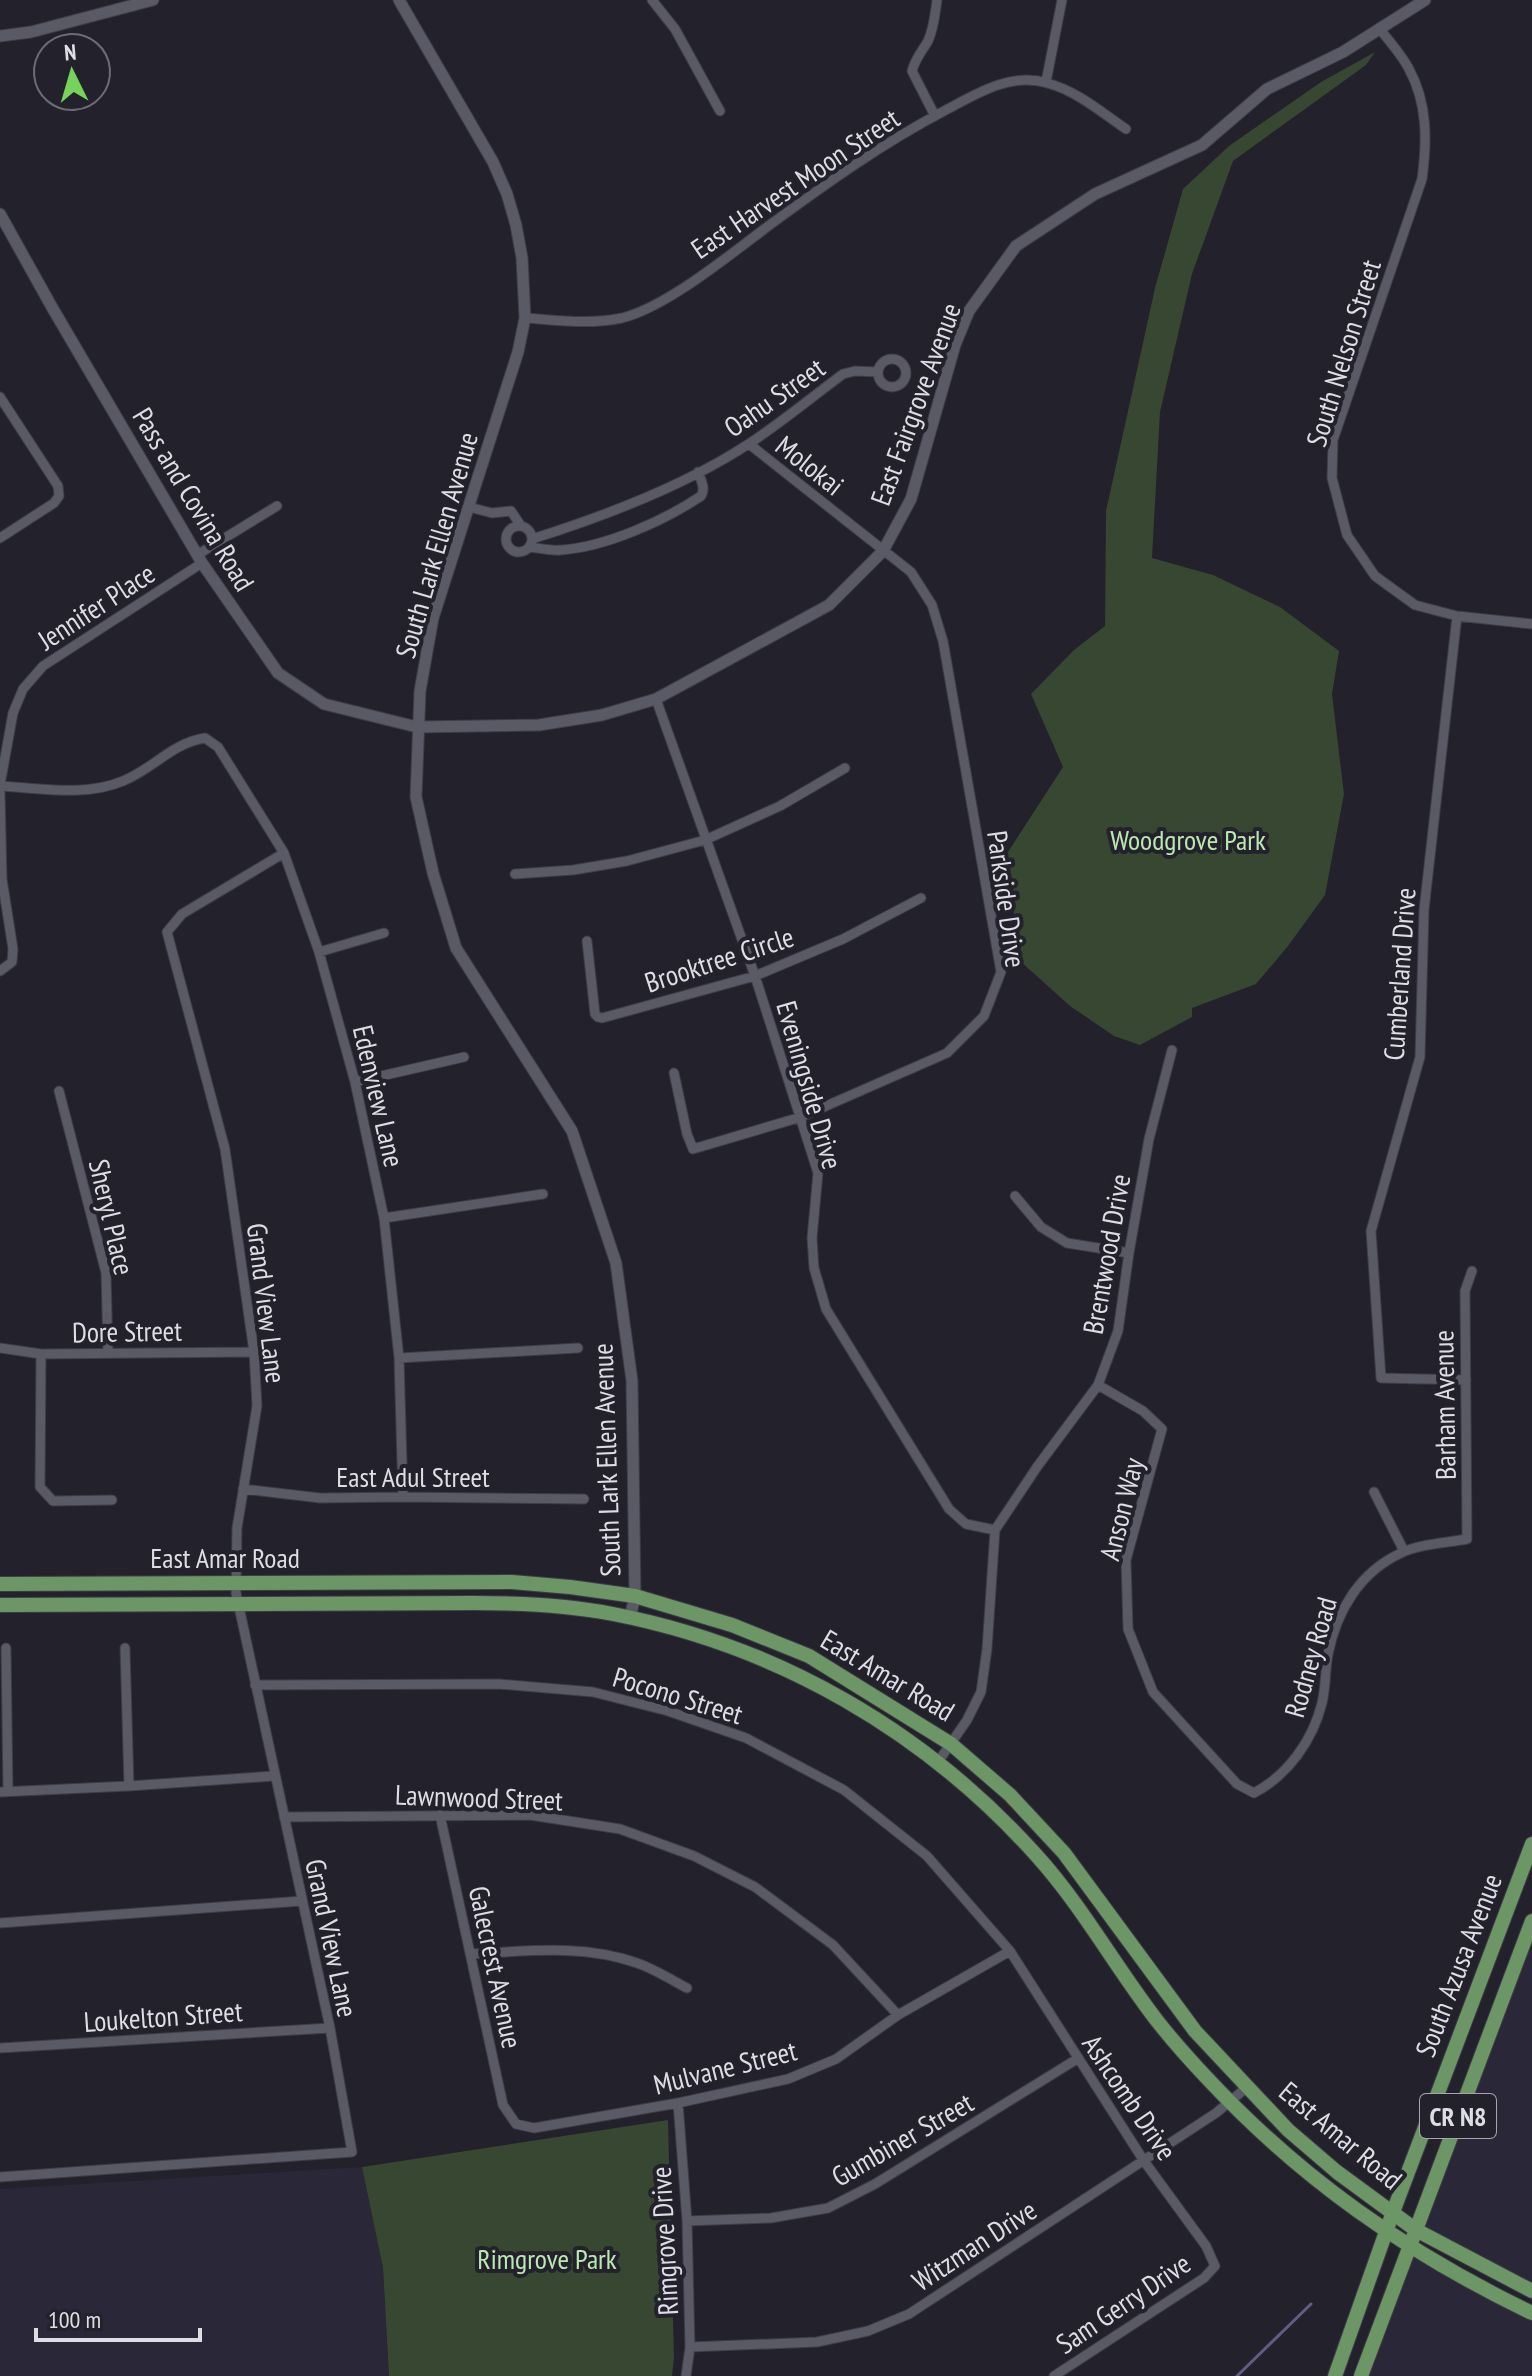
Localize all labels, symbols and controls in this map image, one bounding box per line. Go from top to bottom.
north arrow [32,32,112,112]
text: N [63,38,77,67]
street label: East Harvest Moon Street [684,99,907,267]
street label: South Nelson Street [1297,255,1389,451]
street label: East Fairgrove Avenue [861,298,969,510]
street label: Oahu Street [716,349,832,445]
street label: Pass and Covina Road [125,401,263,597]
street label: Molokai [768,427,852,503]
street label: South Lark Ellen Avenue [386,428,486,662]
street label: Jennifer Place [30,554,162,658]
park label: Woodgrove Park [1110,821,1266,858]
street label: Parkside Drive [979,828,1035,970]
street label: Cumberland Drive [1375,886,1423,1062]
street label: Brooktree Circle [640,917,798,1001]
street label: Eveningside Drive [768,997,852,1173]
street label: Edenview Lane [345,1021,413,1171]
street label: Sheryl Place [81,1155,143,1279]
street label: Brentwood Drive [1074,1171,1138,1337]
street label: Grand View Lane [239,1221,295,1385]
street label: Dore Street [72,1312,183,1350]
street label: Barham Avenue [1424,1330,1464,1480]
street label: South Lark Ellen Avenue [583,1343,629,1577]
street label: Anson Way [1090,1453,1152,1564]
street label: East Adul Street [336,1458,490,1495]
street label: East Amar Road [150,1539,300,1576]
street label: Rodney Road [1275,1593,1345,1721]
street label: East Amar Road [814,1621,962,1729]
street label: Pocono Street [609,1658,748,1732]
street label: Lawnwood Street [395,1776,564,1818]
street label: Grand View Lane [297,1855,367,2021]
street label: South Azusa Avenue [1406,1868,1510,2062]
street label: Galecrest Avenue [461,1882,531,2052]
street label: Loukelton Street [82,1992,244,2040]
street label: Ashcomb Drive [1074,2027,1186,2167]
street label: Mulvane Street [650,2031,801,2103]
street label: East Amar Road [1272,2073,1410,2197]
street label: Gumbiner Street [824,2083,980,2194]
road number: CR N8 [1420,2094,1496,2138]
street label: Rimgrove Drive [642,2166,686,2316]
street label: Witzman Drive [905,2191,1043,2299]
park label: Rimgrove Park [477,2240,617,2277]
street label: Sam Gerry Drive [1049,2244,1197,2362]
scale bar [36,2292,200,2342]
text: 100 m [48,2304,101,2335]

